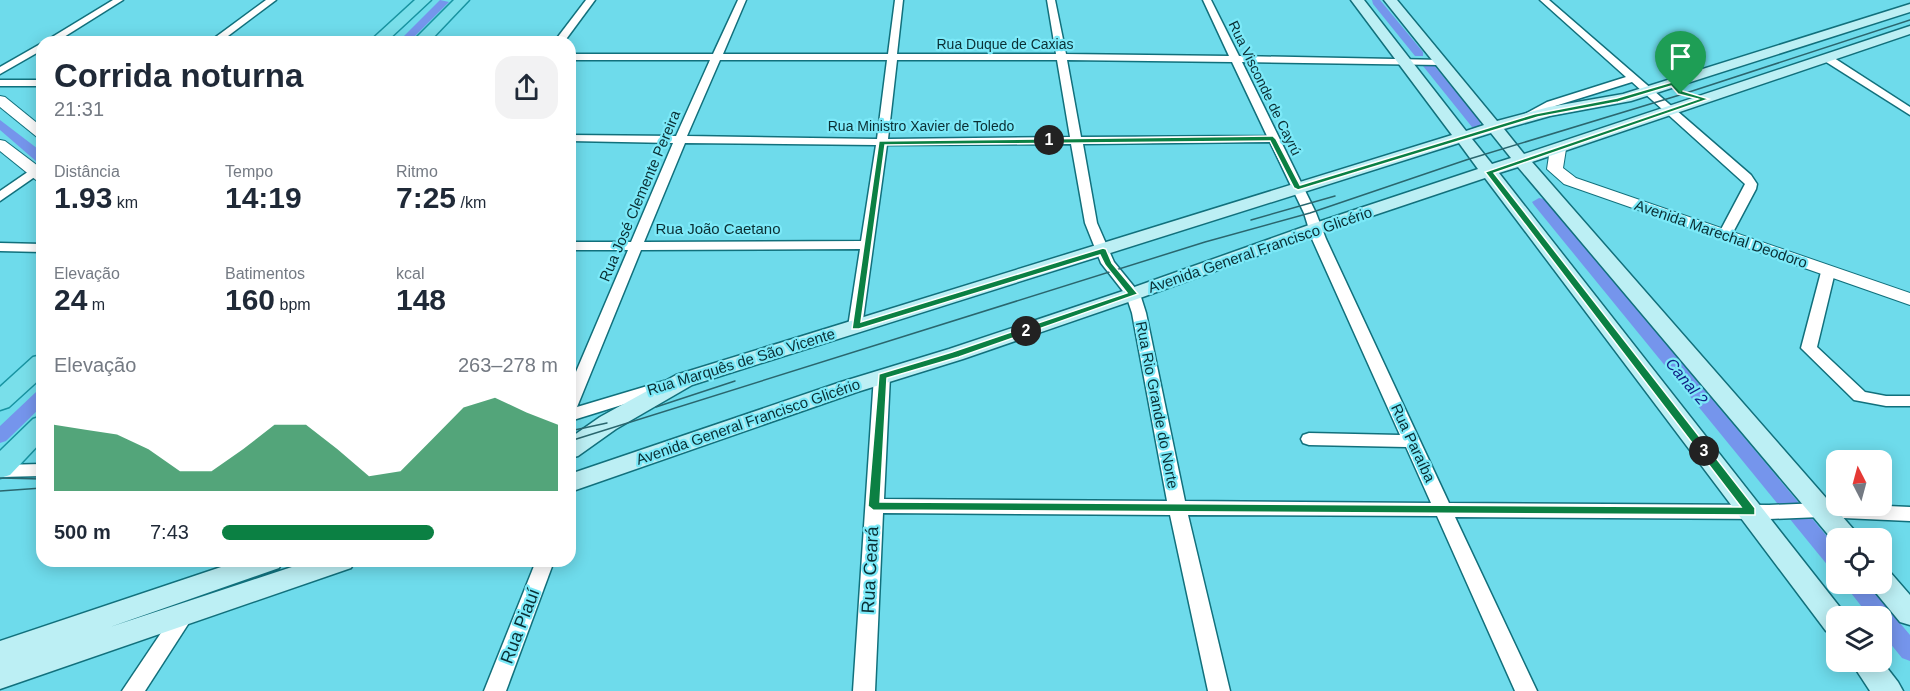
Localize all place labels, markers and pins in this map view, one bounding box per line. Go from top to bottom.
pin [1655,31,1706,93]
pin: 1 [1034,125,1064,155]
pin: 2 [1011,316,1041,346]
pin: 3 [1689,436,1719,466]

